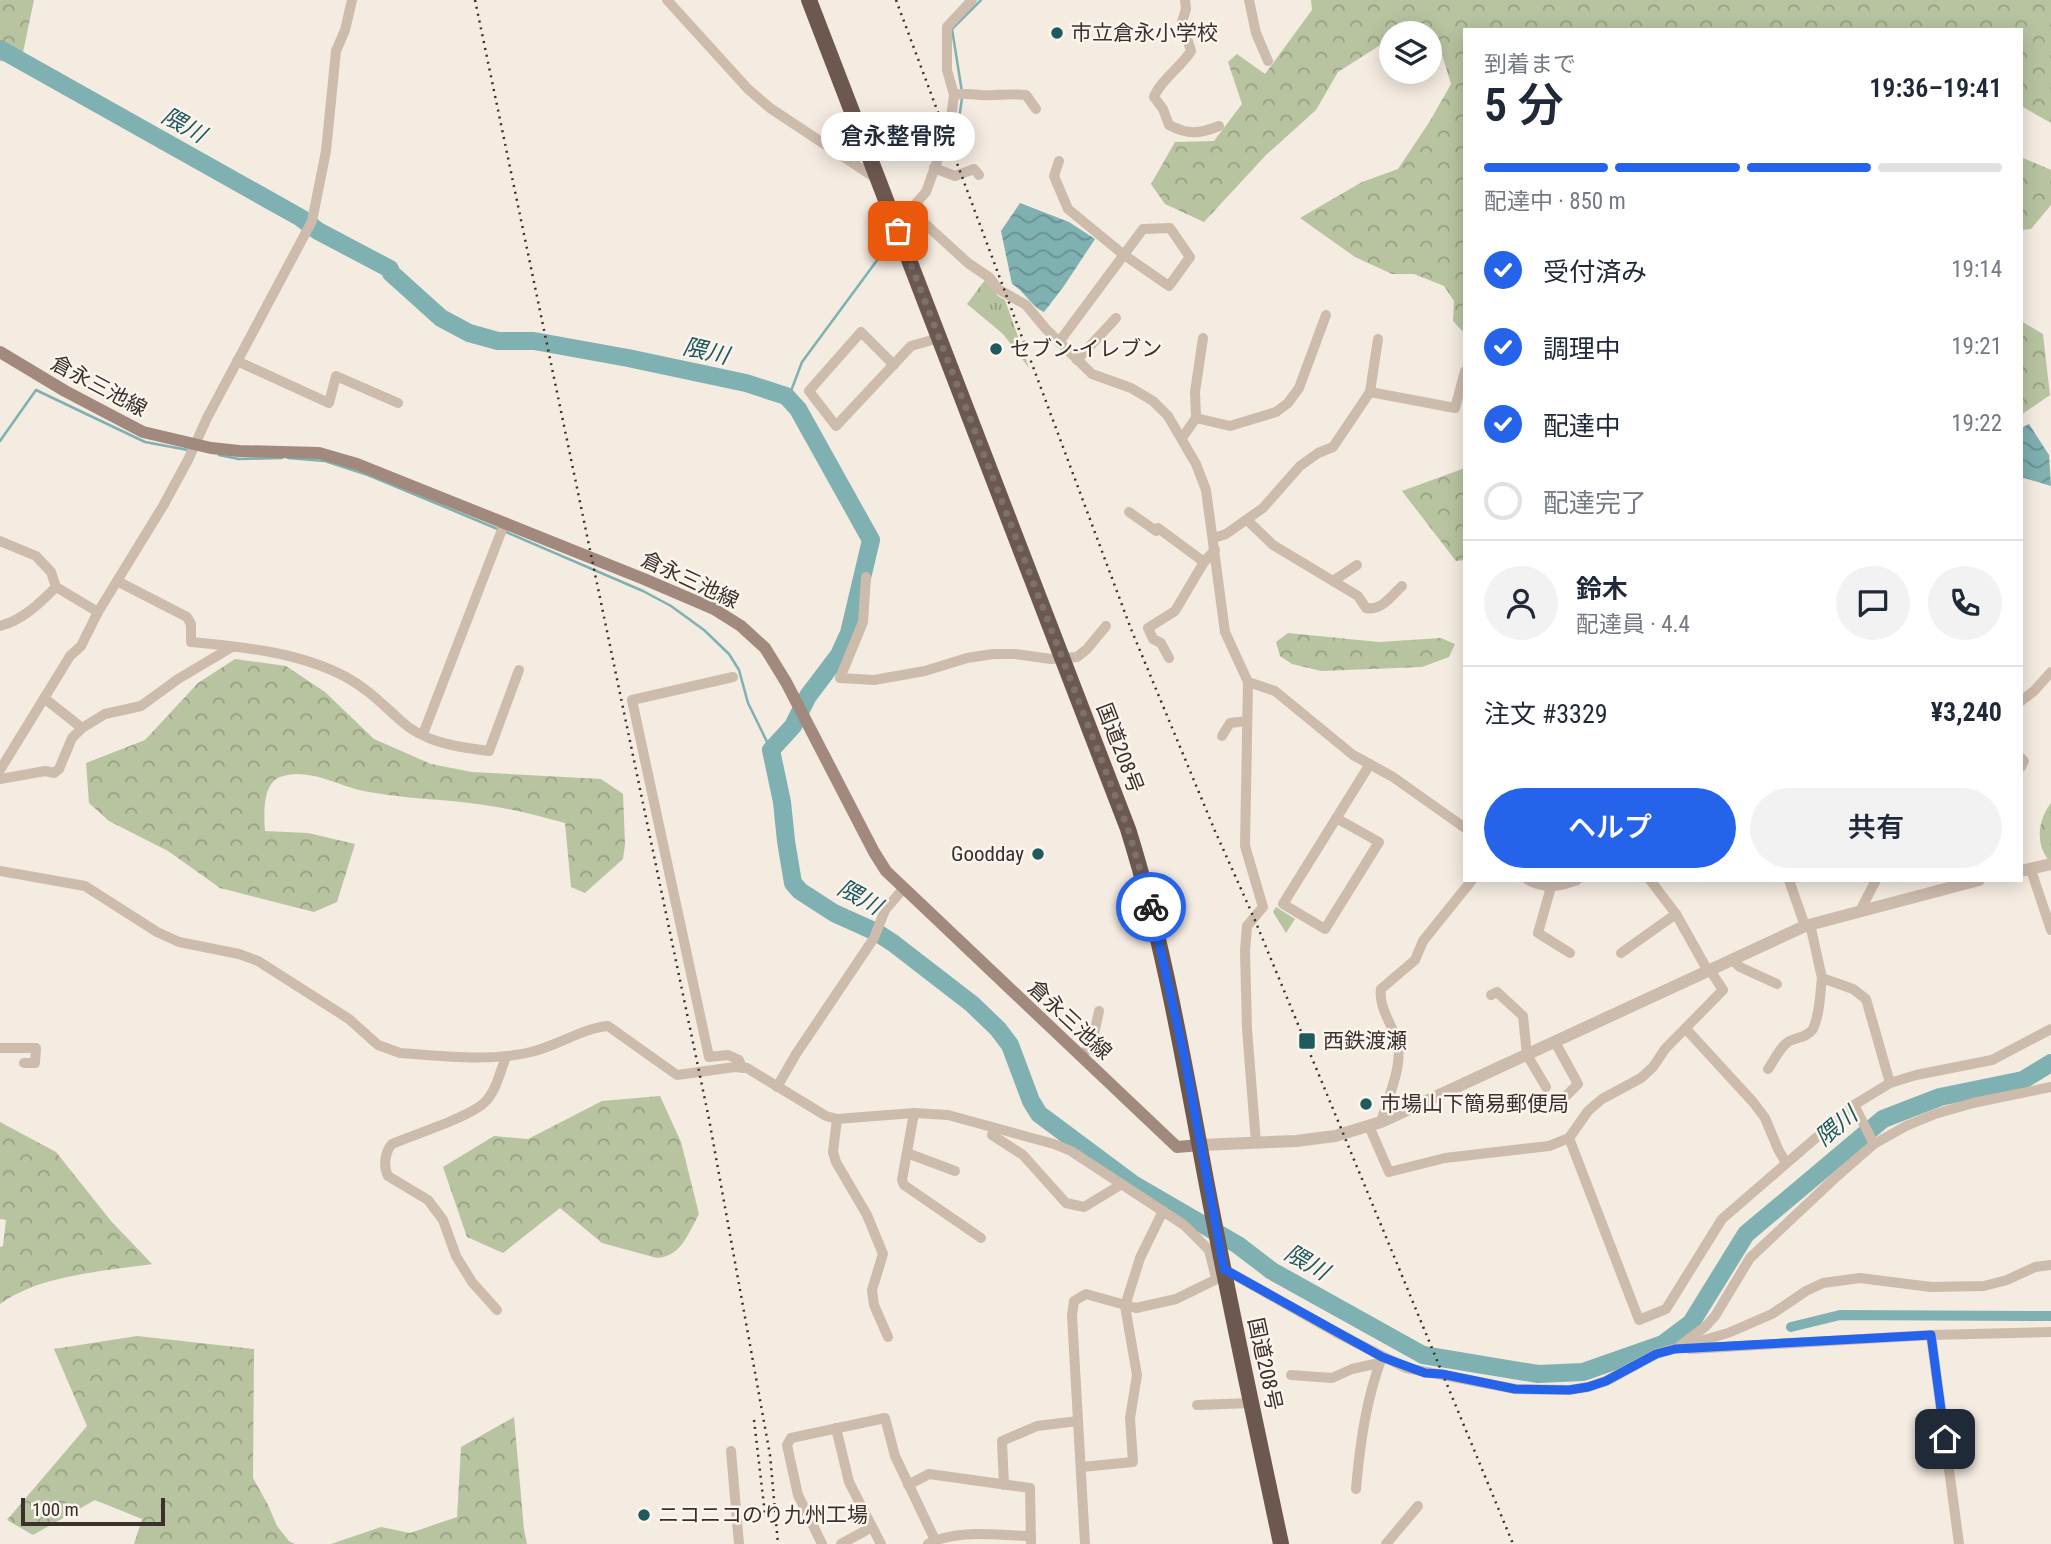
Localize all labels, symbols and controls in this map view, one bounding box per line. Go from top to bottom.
place label: 市立倉永小学校 [1071,21,1218,45]
map controls [1379,21,1442,84]
button: layers [1379,21,1442,84]
marker: 市立倉永小学校 [1049,25,1065,41]
text: 到着まで [1484,51,1576,78]
text: 19:36–19:41 [1869,73,2002,103]
text: 5 分 [1484,78,1564,132]
water label: 隈川 [157,102,213,150]
callout: 倉永整骨院 [821,112,975,161]
text: 倉永整骨院 [841,123,956,150]
text: 配達中 · 850 m [1484,188,1626,215]
pin [868,201,928,261]
icon: bag [879,212,917,250]
icon: check [1484,251,1522,289]
text: 19:14 [1951,256,2002,283]
text: 受付済み [1543,257,1647,287]
icon: check [1484,328,1522,366]
water label: 隈川 [680,333,734,370]
text: 19:21 [1951,333,2002,360]
text: 調理中 [1543,334,1621,364]
place label: セブン-イレブン [1010,337,1162,361]
marker: セブン-イレブン [988,341,1004,357]
street label: 倉永三池線 [47,351,151,421]
icon: check [1484,405,1522,443]
text: 19:22 [1951,410,2002,437]
text: 配達中 [1543,411,1621,441]
text: 配達完了 [1543,488,1647,518]
street label: 倉永三池線 [637,547,743,613]
button: person [1484,566,1558,640]
button: chat [1836,566,1910,640]
button: phone [1928,566,2002,640]
text: 鈴木 [1576,574,1628,604]
text: 配達員 · 4.4 [1576,611,1690,638]
text: ¥3,240 [1931,697,2002,727]
text: 注文 #3329 [1484,699,1608,729]
street label: 国道208号 [1092,700,1148,796]
button: ヘルプ [1484,788,1736,868]
button: 共有 [1750,788,2002,868]
place label: Goodday [951,842,1024,866]
marker: Goodday [1030,846,1046,862]
courier [1116,872,1186,942]
water label: 隈川 [833,874,889,922]
icon: bike [1132,888,1170,926]
street label: 倉永三池線 [1023,975,1117,1065]
place label: 西鉄渡瀬 [1323,1029,1407,1053]
marker: 西鉄渡瀬 [1297,1031,1317,1051]
place label: 市場山下簡易郵便局 [1380,1092,1569,1116]
marker: 市場山下簡易郵便局 [1358,1096,1374,1112]
water label: 隈川 [1810,1099,1865,1152]
water label: 隈川 [1280,1239,1336,1287]
street label: 国道208号 [1243,1315,1287,1413]
pin [1915,1409,1975,1469]
icon: home [1926,1420,1964,1458]
scale bar [21,1495,164,1527]
text: 100 m [32,1498,79,1521]
place label: ニコニコのり九州工場 [658,1503,868,1527]
marker: ニコニコのり九州工場 [636,1507,652,1523]

